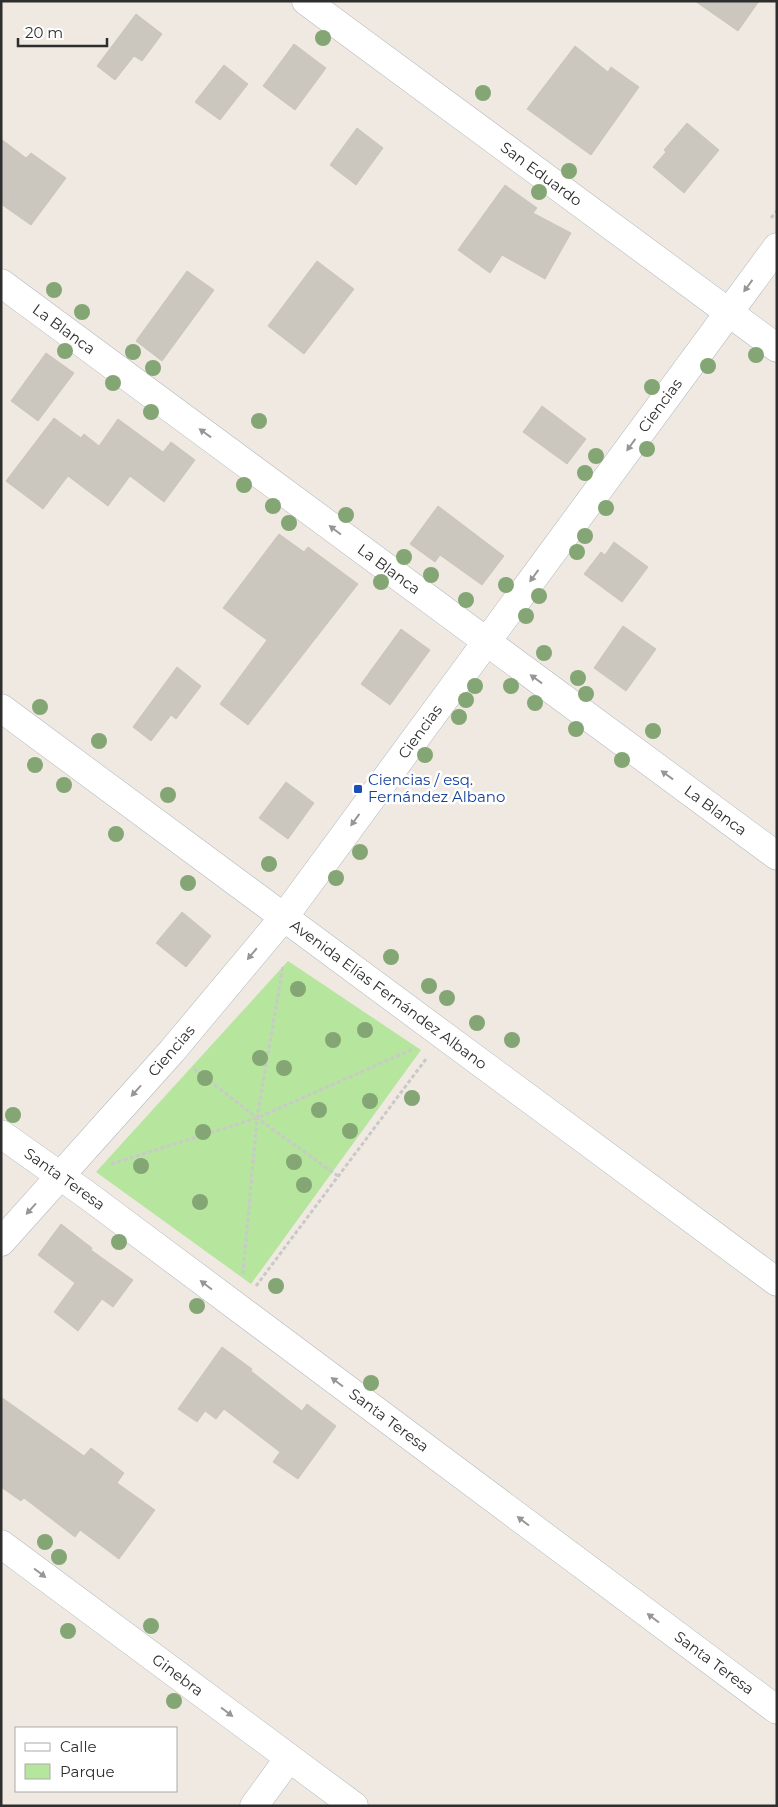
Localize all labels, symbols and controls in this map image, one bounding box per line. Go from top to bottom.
scale bar [18,15,106,47]
text: 20 m [25,23,63,42]
street label: San Eduardo [497,137,586,210]
one-way arrow [743,279,753,293]
street label: La Blanca [29,300,99,358]
street label: Ciencias [634,374,686,436]
one-way arrow [199,428,212,439]
one-way arrow [625,438,636,451]
one-way arrow [328,525,342,535]
street label: La Blanca [354,539,424,598]
one-way arrow [529,569,539,583]
one-way arrow [530,673,543,684]
street label: Ciencias [394,701,446,762]
place label: Ciencias / esq. Fernández Albano [368,770,505,806]
one-way arrow [660,770,674,780]
street label: La Blanca [681,781,751,839]
marker: Ciencias / esq. Fernández Albano [352,783,364,795]
one-way arrow [350,813,360,827]
street label: Avenida Elías Fernández Albano [287,915,491,1073]
one-way arrow [247,948,258,960]
street label: Ciencias [143,1021,199,1081]
one-way arrow [130,1085,141,1098]
street label: Santa Teresa [21,1144,109,1214]
one-way arrow [25,1203,36,1216]
one-way arrow [200,1279,213,1290]
one-way arrow [331,1376,344,1387]
street label: Santa Teresa [345,1384,433,1456]
one-way arrow [517,1515,530,1526]
one-way arrow [33,1568,47,1578]
one-way arrow [647,1612,660,1623]
street label: Santa Teresa [671,1627,758,1699]
street label: Ginebra [148,1649,207,1700]
one-way arrow [220,1707,234,1717]
legend [15,1727,178,1792]
text: Calle [60,1737,97,1756]
text: Parque [60,1762,115,1781]

